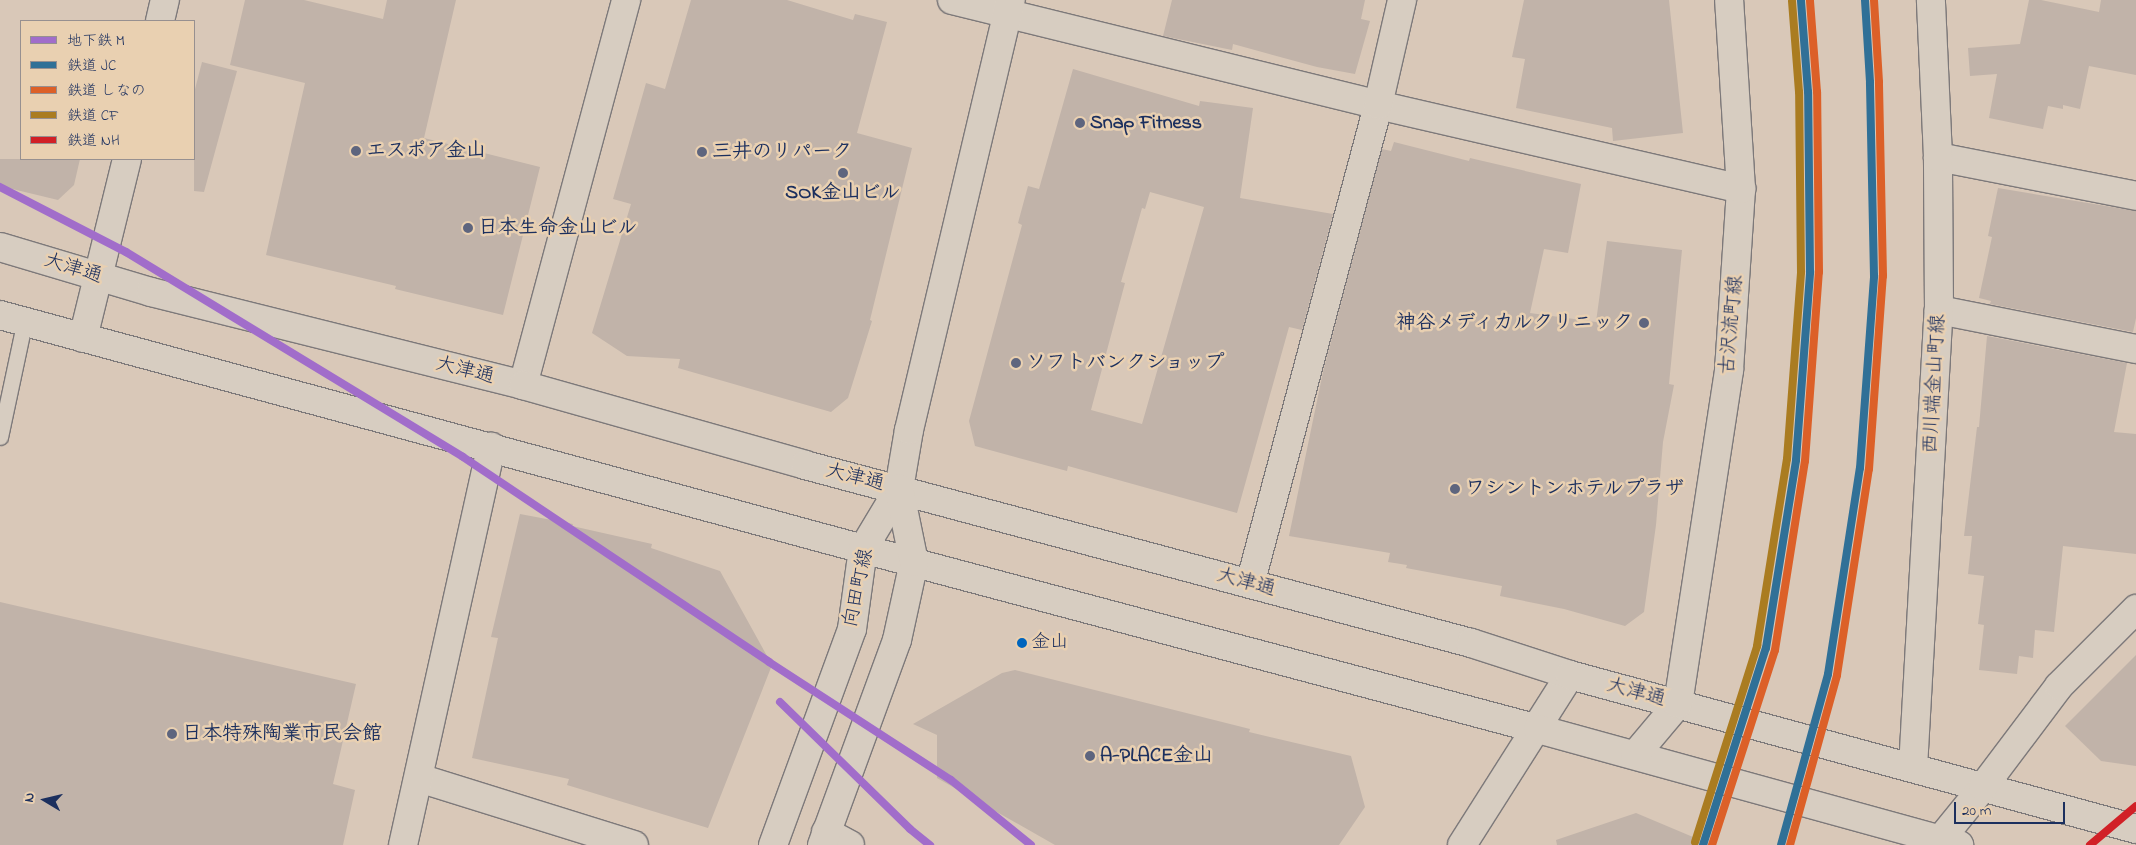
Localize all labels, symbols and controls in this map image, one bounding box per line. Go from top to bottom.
legend [20,20,195,160]
text: 地下鉄 M [67,30,125,52]
text: 鉄道 JC [67,55,116,77]
text: 鉄道 しなの [67,80,146,102]
text: 鉄道 CF [67,105,119,127]
place label: Snap Fitness [1090,111,1202,135]
marker: Snap Fitness [1074,117,1086,129]
text: 鉄道 NH [67,130,120,152]
place label: エスポア金山 [366,139,486,163]
place label: 三井のリパーク [712,140,852,164]
marker: エスポア金山 [350,145,362,157]
marker: 三井のリパーク [696,146,708,158]
marker: SOK金山ビル [837,167,849,179]
place label: SOK金山ビル [785,181,901,205]
place label: 日本生命金山ビル [478,216,638,240]
marker: 日本生命金山ビル [462,222,474,234]
street label: 大津通 [41,249,105,289]
street label: 古沢流町線 [1716,274,1748,376]
place label: 神谷メディカルクリニック [1393,311,1633,335]
street label: 西川端金山町線 [1919,313,1951,455]
marker: 神谷メディカルクリニック [1637,316,1651,330]
place label: ソフトバンクショップ [1026,351,1226,375]
street label: 大津通 [433,352,497,390]
marker: ソフトバンクショップ [1010,357,1022,369]
street label: 大津通 [823,459,887,497]
place label: ワシントンホテルプラザ [1465,477,1685,501]
marker: ワシントンホテルプラザ [1449,483,1461,495]
street label: 向田町線 [839,546,879,630]
street label: 大津通 [1214,564,1278,602]
place label: 金山 [1031,632,1069,654]
marker: 金山 [1017,638,1027,648]
street label: 大津通 [1604,674,1668,712]
place label: 日本特殊陶業市民会館 [182,722,382,746]
marker: 日本特殊陶業市民会館 [166,728,178,740]
place label: A-PLACE金山 [1100,744,1213,768]
marker: A-PLACE金山 [1084,750,1096,762]
north arrow [20,775,70,825]
text: N [19,791,41,804]
scale bar [1956,792,2067,824]
text: 20 m [1962,800,1991,822]

